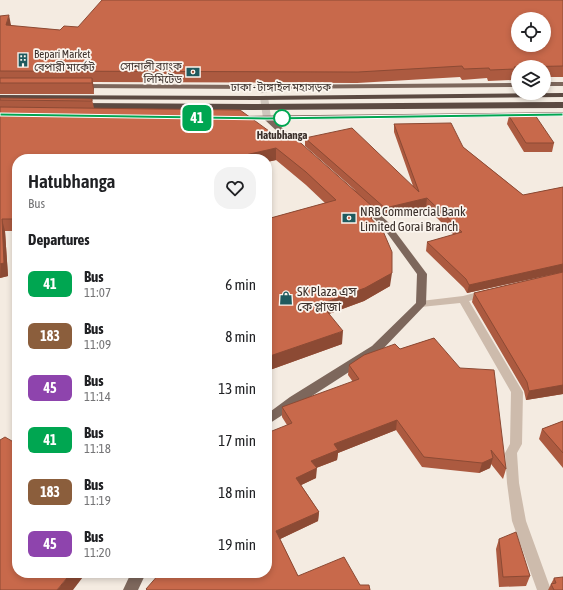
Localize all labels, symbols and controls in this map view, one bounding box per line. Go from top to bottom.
map controls [511,12,551,100]
button: locate [511,12,551,52]
place label: Bepari Market বেপারী মার্কেট [34,48,96,73]
building icon: Bepari Market বেপারী মার্কেট [15,52,31,68]
place label: সোনালী ব্যাংক লিমিটেড [120,60,182,85]
button: layers [511,60,551,100]
bank icon: সোনালী ব্যাংক লিমিটেড [185,64,201,80]
street label: ঢাকা - টাঙ্গাইল মহাসড়ক [230,81,331,93]
line badge: 41 [179,105,215,131]
marker: Hatubhanga [273,109,291,127]
text: 41 [190,110,204,126]
place label: Hatubhanga [257,129,307,141]
button: heart [214,167,256,209]
text: Hatubhanga [28,170,115,192]
text: Bus [28,196,45,211]
place label: NRB Commercial Bank Limited Gorai Branch [360,204,466,234]
bank icon: NRB Commercial Bank Limited Gorai Branch [341,210,357,226]
text: Departures [28,231,90,248]
text: Bus [84,268,104,285]
text: 41 [43,276,57,292]
text: 6 min [225,276,256,293]
place label: SK Plaza এস কে প্লাজা [297,284,357,314]
text: 11:07 [84,285,111,300]
shop icon: SK Plaza এস কে প্লাজা [278,290,294,306]
text: Bus [84,320,104,337]
text: 183 [40,328,60,344]
text: 8 min [225,328,256,345]
text: 11:09 [84,337,111,352]
text: Bus [84,372,104,389]
text: 45 [43,380,57,396]
text: 13 min [218,380,256,397]
text: 11:14 [84,389,111,404]
text: Bus [84,424,104,441]
text: 41 [43,432,57,448]
text: 17 min [218,432,256,449]
text: 11:18 [84,441,111,456]
text: Bus [84,476,104,493]
text: 183 [40,484,60,500]
text: 18 min [218,484,256,501]
text: 11:19 [84,493,111,508]
text: Bus [84,528,104,545]
text: 45 [43,536,57,552]
text: 19 min [218,536,256,553]
text: 11:20 [84,545,111,560]

